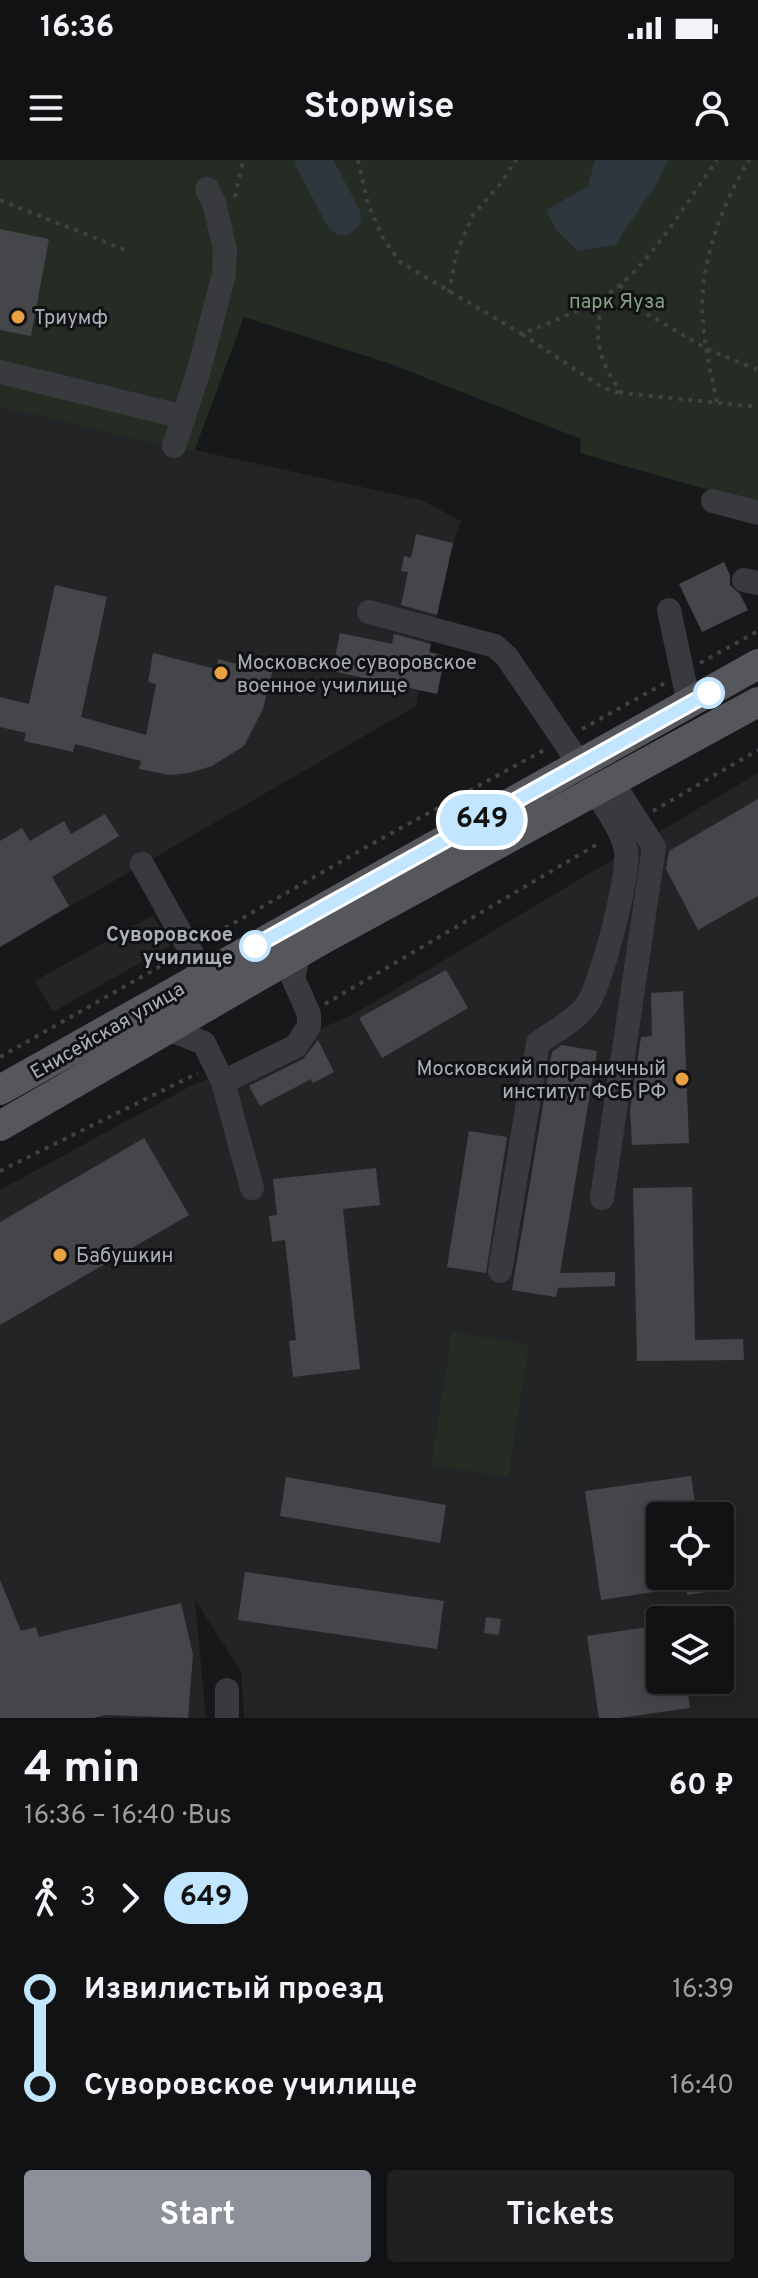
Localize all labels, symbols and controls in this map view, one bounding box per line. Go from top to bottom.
text: 16:36 [40,10,114,47]
text: Stopwise [304,85,454,131]
icon: menu [24,86,68,130]
icon: person [690,86,734,130]
park label: парк Яуза [569,290,665,316]
place label: Триумф [34,306,108,332]
marker: Триумф [9,308,27,326]
place label: Московское суворовское военное училище [237,651,477,700]
marker: Московское суворовское военное училище [212,664,230,682]
unlabelled marker [694,678,724,708]
line badge: 649 [436,794,528,846]
text: 649 [456,802,508,838]
place label: Суворовское училище [106,923,233,972]
marker: Суворовское училище [240,931,270,961]
street label: Енисейская улица [26,977,190,1086]
place label: Московский пограничный институт ФСБ РФ [417,1057,666,1106]
marker: Московский пограничный институт ФСБ РФ [673,1070,691,1088]
place label: Бабушкин [76,1244,173,1270]
marker: Бабушкин [51,1246,69,1264]
map controls [646,1502,734,1694]
button: locate [646,1502,734,1590]
button: layers [646,1606,734,1694]
text: 4 min [24,1742,140,1798]
text: 60 ₽ [669,1768,734,1805]
text: 16:36 – 16:40 · Bus [24,1800,232,1833]
icon: walk [24,1876,68,1920]
icon: forward [108,1876,152,1920]
text: 649 [180,1880,232,1916]
text: 3 [80,1882,96,1915]
text: Извилистый проезд [84,1972,384,2009]
text: 16:39 [672,1974,734,2007]
text: Суворовское училище [84,2068,417,2105]
text: 16:40 [670,2070,734,2103]
button: Start [24,2170,371,2262]
button: Tickets [387,2170,734,2262]

